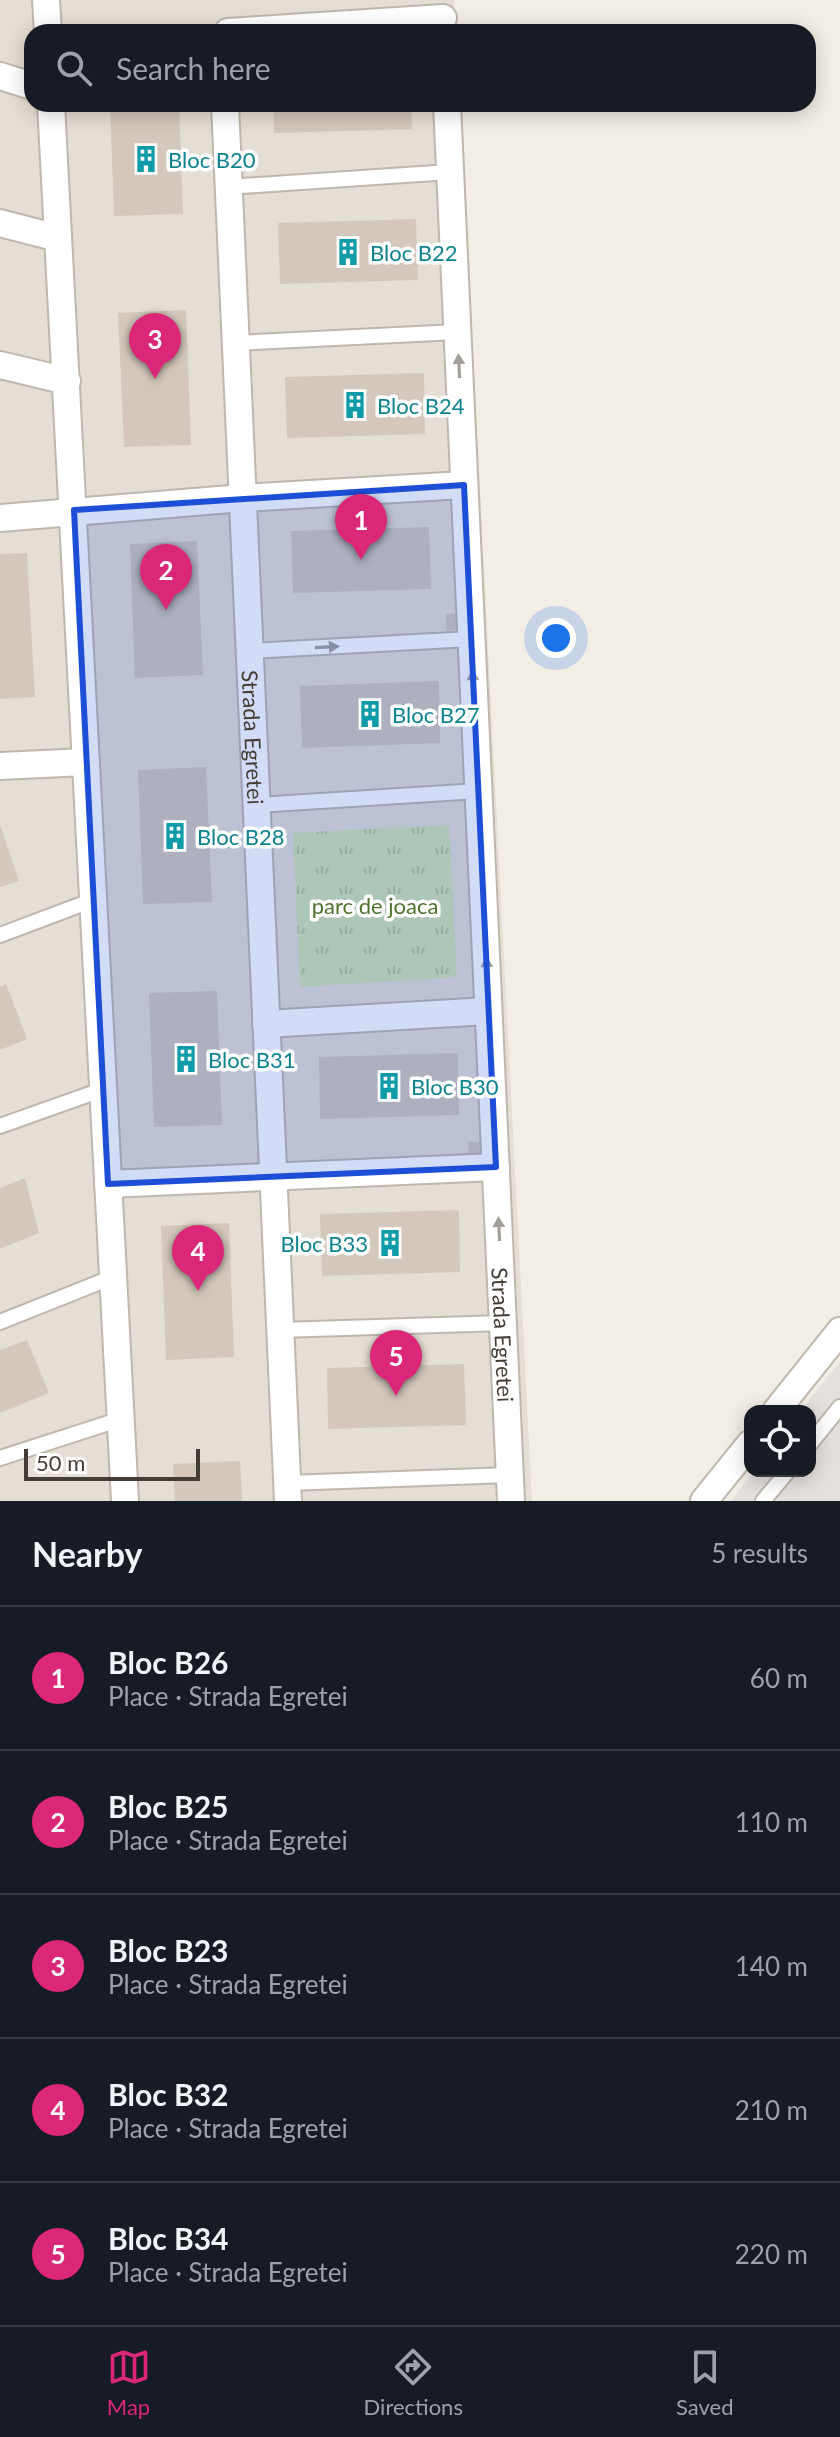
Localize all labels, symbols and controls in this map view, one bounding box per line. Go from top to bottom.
search box [24,24,816,112]
icon: search [52,46,96,90]
text: Search here [116,50,271,86]
building icon: Bloc B20 [131,144,161,174]
place label: Bloc B20 [168,146,256,173]
building icon: Bloc B22 [333,237,363,267]
place label: Bloc B22 [370,239,458,266]
pin: 3 [129,313,181,379]
one-way arrow [452,353,465,378]
building icon: Bloc B24 [340,390,370,420]
place label: Bloc B24 [377,392,465,419]
pin: 1 [335,494,387,560]
pin: 2 [140,544,192,610]
your location [536,618,576,658]
one-way arrow [315,640,340,653]
street label: Strada Egretei [237,669,270,805]
one-way arrow [467,669,480,694]
building icon: Bloc B27 [355,699,385,729]
place label: Bloc B27 [392,701,480,728]
building icon: Bloc B28 [160,821,190,851]
place label: Bloc B28 [197,823,285,850]
park label: parc de joaca [312,892,438,919]
one-way arrow [480,956,493,981]
building icon: Bloc B31 [171,1044,201,1074]
place label: Bloc B31 [208,1046,296,1073]
building icon: Bloc B30 [374,1071,404,1101]
place label: Bloc B30 [411,1073,499,1100]
one-way arrow [492,1216,505,1241]
pin: 4 [172,1225,224,1291]
building icon: Bloc B33 [375,1228,405,1258]
place label: Bloc B33 [280,1230,368,1257]
street label: Strada Egretei [487,1267,520,1403]
pin: 5 [370,1330,422,1396]
map controls [744,1405,816,1477]
button: locate [744,1405,816,1477]
scale bar [24,1445,200,1481]
text: 50 m [36,1449,85,1476]
text: Nearby [32,1533,143,1574]
text: 5 results [711,1537,808,1569]
text: Bloc B26 [108,1644,229,1680]
text: 1 [50,1662,66,1694]
text: 60 m [750,1662,808,1694]
text: Place · Strada Egretei [108,1680,348,1712]
text: Bloc B25 [108,1788,229,1824]
text: 2 [50,1806,66,1838]
text: 110 m [735,1806,808,1838]
text: Place · Strada Egretei [108,1824,348,1856]
text: Bloc B23 [108,1932,229,1968]
text: 3 [50,1950,66,1982]
text: 140 m [735,1950,808,1982]
text: Place · Strada Egretei [108,1968,348,2000]
text: Bloc B32 [108,2076,229,2112]
text: 4 [50,2094,66,2126]
text: 210 m [735,2094,808,2126]
text: Place · Strada Egretei [108,2112,348,2144]
text: Bloc B34 [108,2220,229,2256]
text: 5 [50,2238,66,2270]
text: 220 m [735,2238,808,2270]
text: Place · Strada Egretei [108,2256,348,2288]
tab: Map [107,2345,151,2420]
tab: Directions [364,2345,463,2420]
tab: Saved [676,2345,733,2420]

